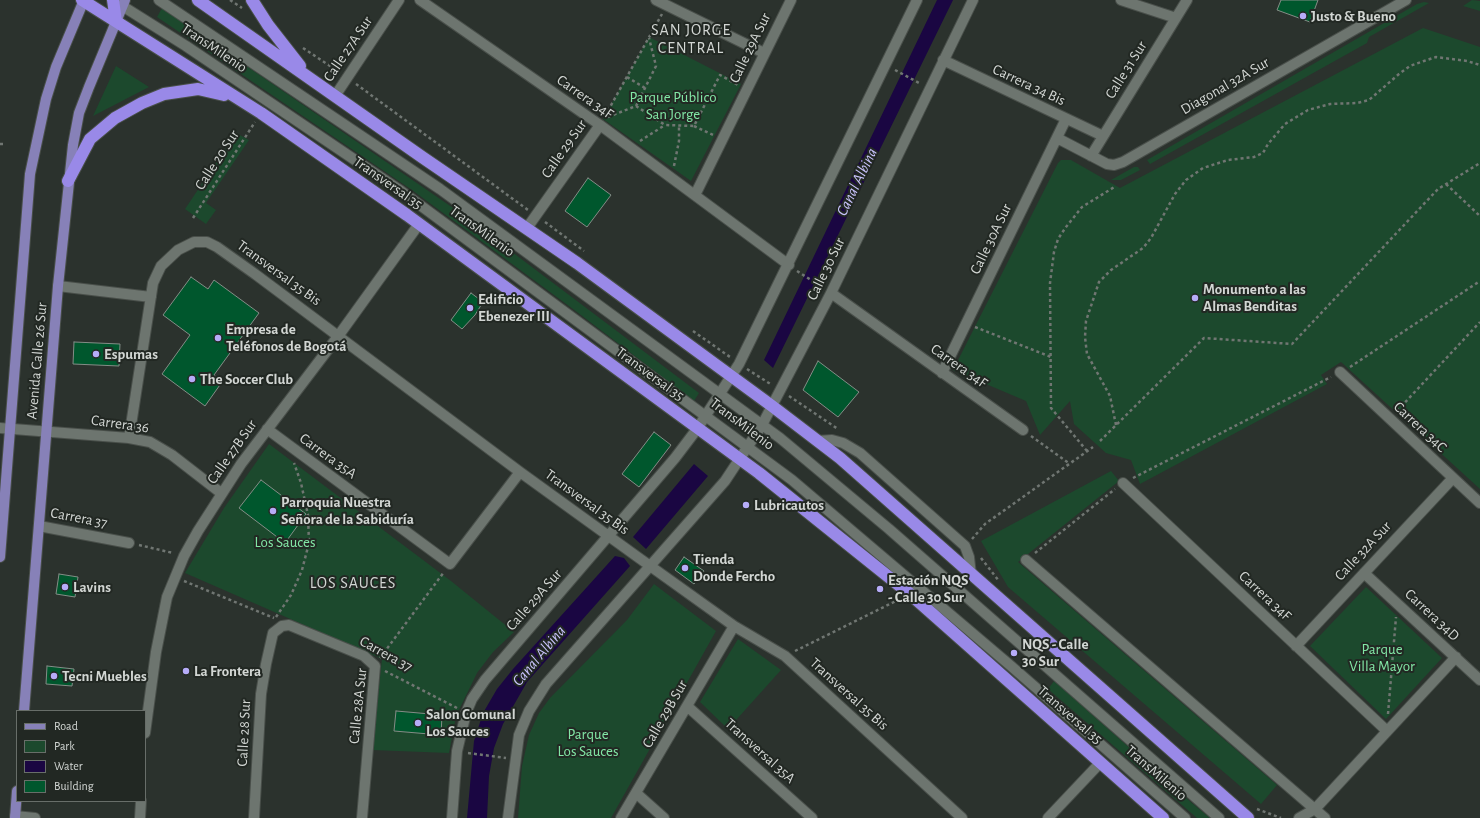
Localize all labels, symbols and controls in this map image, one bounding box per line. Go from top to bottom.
place label: Justo & Bueno [1311,7,1396,25]
street label: Calle 29A Sur [725,10,775,86]
marker: Justo & Bueno [1298,11,1308,21]
street label: Calle 27A Sur [320,13,376,85]
street label: TransMilenio [177,19,251,77]
district label: SAN JORGE CENTRAL [651,20,731,58]
street label: Calle 31 Sur [1101,38,1151,102]
street label: Diagonal 32A Sur [1178,53,1272,119]
street label: Carrera 34 Bis [990,60,1068,110]
street label: Carrera 34F [553,71,617,123]
park label: Parque Público San Jorge [629,88,717,123]
street label: Calle 29 Sur [537,116,591,182]
street label: Calle 20 Sur [191,127,243,193]
water label: Canal Albina [832,145,882,219]
street label: Transversal 35 [350,153,426,213]
street label: TransMilenio [446,201,518,261]
street label: Calle 30A Sur [966,201,1016,277]
street label: Calle 30 Sur [803,235,849,303]
street label: Transversal 35 Bis [233,236,325,310]
place label: Monumento a las Almas Benditas [1203,280,1306,315]
place label: Edificio Ebenezer III [478,290,550,325]
marker: Monumento a las Almas Benditas [1190,293,1200,303]
street label: Avenida Calle 26 Sur [23,302,51,420]
marker: Edificio Ebenezer III [465,303,475,313]
place label: Empresa de Teléfonos de Bogotá [226,320,346,355]
marker: Empresa de Teléfonos de Bogotá [213,333,223,343]
street label: Carrera 34F [927,340,991,392]
street label: Transversal 35 [612,343,688,405]
place label: Espumas [104,345,158,363]
marker: Espumas [91,349,101,359]
place label: The Soccer Club [200,370,293,388]
marker: The Soccer Club [187,374,197,384]
street label: TransMilenio [706,394,778,454]
street label: Carrera 34C [1390,398,1450,456]
street label: Carrera 36 [90,411,150,437]
street label: Calle 27B Sur [203,416,261,488]
street label: Carrera 35A [296,429,360,483]
street label: Transversal 35 Bis [541,465,633,539]
place label: Parroquia Nuestra Señora de la Sabiduría [281,493,414,528]
place label: Lubricautos [754,496,824,514]
marker: Lubricautos [741,500,751,510]
street label: Carrera 37 [49,504,109,532]
marker: Parroquia Nuestra Señora de la Sabiduría [268,506,278,516]
street label: Calle 32A Sur [1331,517,1395,585]
park label: Los Sauces [254,533,316,551]
place label: Tienda Donde Fercho [693,550,775,585]
marker: Tienda Donde Fercho [680,563,690,573]
street label: Calle 29A Sur [502,565,566,635]
street label: Carrera 34F [1235,567,1295,625]
place label: Estación NQS - Calle 30 Sur [888,571,968,606]
district label: LOS SAUCES [310,573,396,593]
place label: Lavins [73,578,111,596]
marker: Lavins [60,582,70,592]
marker: Estación NQS - Calle 30 Sur [875,584,885,594]
street label: Carrera 34D [1401,585,1463,645]
water label: Canal Albina [508,622,570,690]
street label: Carrera 37 [356,632,416,676]
place label: NQS - Calle 30 Sur [1022,635,1089,670]
park label: Parque Villa Mayor [1349,640,1415,675]
marker: NQS - Calle 30 Sur [1009,648,1019,658]
street label: Transversal 35 Bis [806,654,892,734]
place label: La Frontera [194,662,261,680]
marker: La Frontera [181,666,191,676]
place label: Tecni Muebles [62,667,147,685]
street label: Calle 28A Sur [345,667,371,745]
marker: Tecni Muebles [49,671,59,681]
street label: Calle 29B Sur [638,677,692,751]
street label: Transversal 35 [1034,682,1106,748]
street label: Calle 28 Sur [233,699,255,767]
place label: Salon Comunal Los Sauces [426,705,516,740]
legend [16,710,146,802]
street label: Transversal 35A [721,715,799,787]
marker: Salon Comunal Los Sauces [413,718,423,728]
text: Road [54,720,78,732]
park label: Parque Los Sauces [557,725,619,760]
text: Park [54,740,75,752]
street label: TransMilenio [1121,741,1191,805]
text: Water [54,760,83,772]
text: Building [54,780,94,792]

